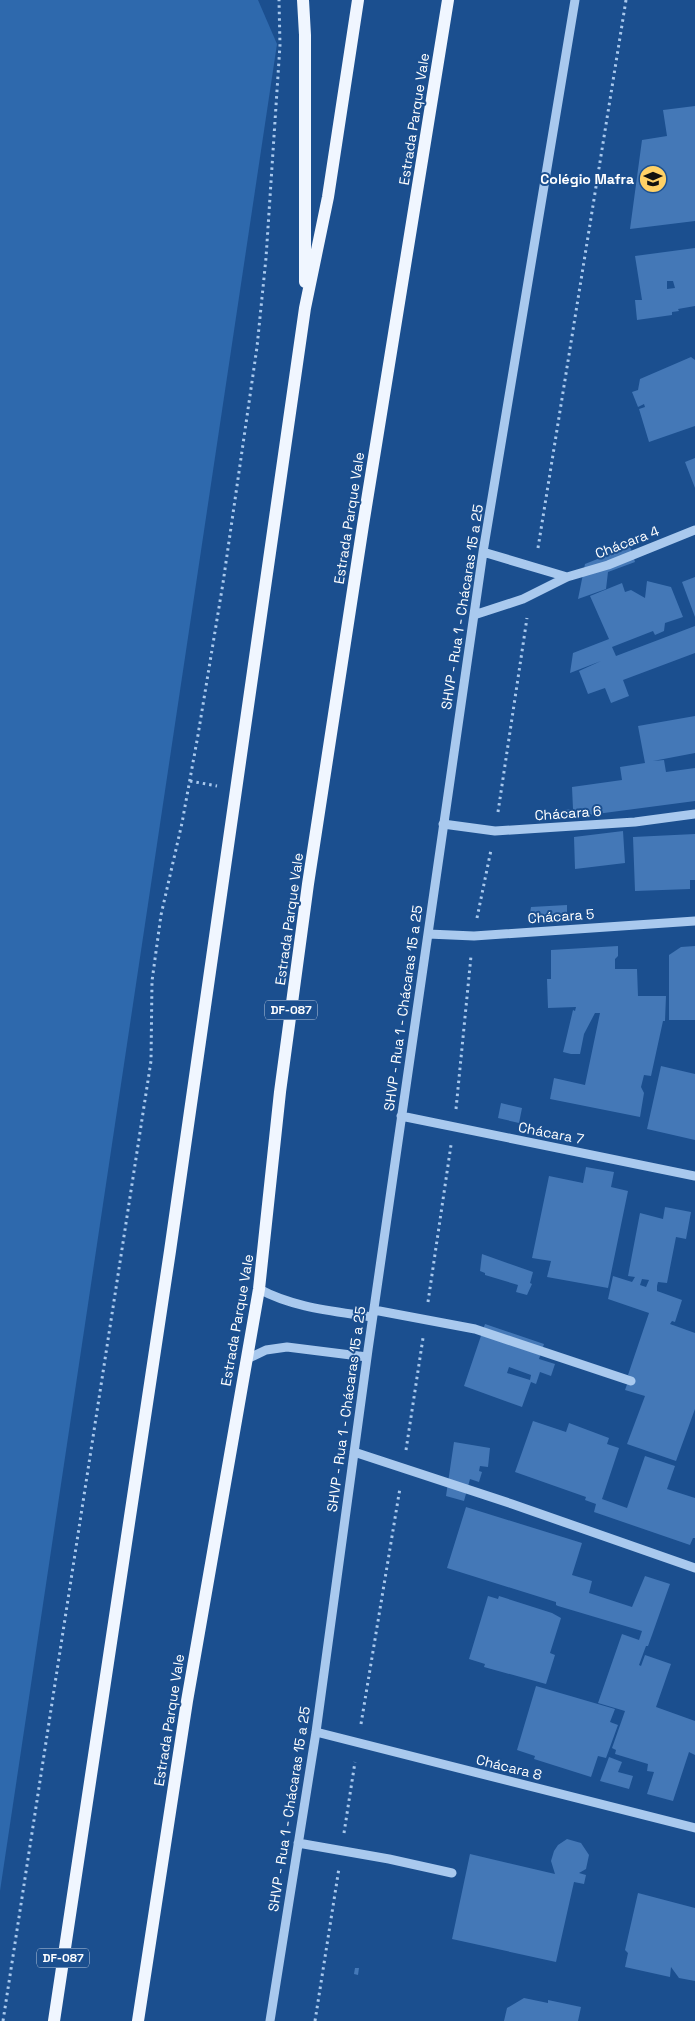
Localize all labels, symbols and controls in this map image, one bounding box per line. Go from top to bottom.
street label: Estrada Parque Vale [395,52,433,186]
school or university icon: Colégio Mafra [638,164,668,194]
place label: Colégio Mafra [540,170,634,188]
street label: Estrada Parque Vale [330,451,368,585]
street label: SHVP - Rua 1 - Chácaras 15 a 25 [437,503,487,711]
street label: Chácara 4 [592,521,662,562]
street label: Chácara 6 [534,802,602,824]
street label: Estrada Parque Vale [271,852,307,986]
street label: SHVP - Rua 1 - Chácaras 15 a 25 [380,904,426,1112]
street label: Chácara 5 [527,905,595,927]
road number: DF-087 [265,1000,317,1020]
street label: Chácara 7 [517,1118,585,1148]
street label: Estrada Parque Vale [217,1253,257,1387]
street label: SHVP - Rua 1 - Chácaras 15 a 25 [323,1305,369,1513]
street label: Estrada Parque Vale [150,1653,188,1787]
street label: SHVP - Rua 1 - Chácaras 15 a 25 [264,1705,314,1913]
street label: Chácara 8 [474,1750,544,1784]
road number: DF-087 [37,1949,89,1968]

